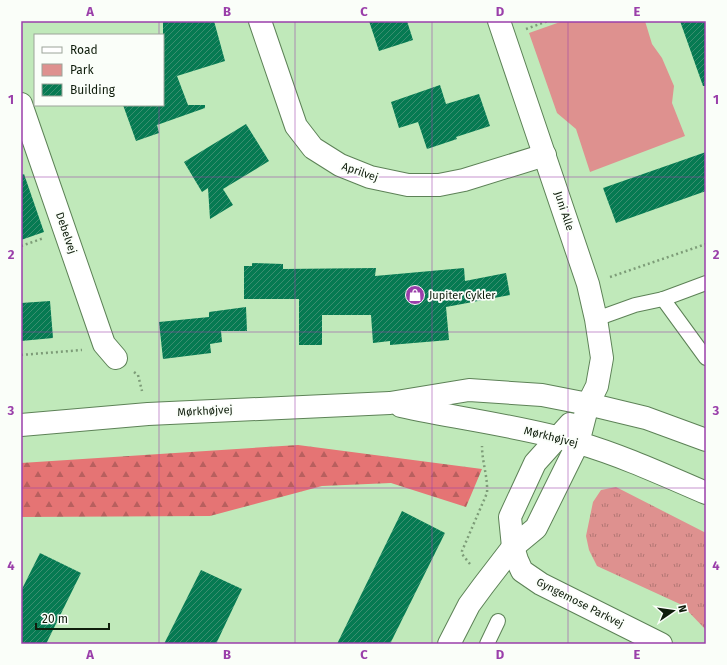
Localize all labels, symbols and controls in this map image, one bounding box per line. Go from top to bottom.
text: A [85,4,94,19]
text: B [223,4,231,19]
text: C [360,4,368,19]
text: D [496,4,505,19]
text: E [634,4,641,19]
legend [34,34,164,106]
text: Road [70,43,98,57]
text: Park [70,63,94,77]
text: Building [70,83,116,97]
text: 1 [8,92,14,107]
text: 1 [713,92,719,107]
street label: Aprilvej [340,160,380,184]
street label: Juni Alle [551,190,577,232]
street label: Debelvej [53,210,79,256]
text: 2 [8,247,15,262]
text: 2 [713,247,720,262]
shop icon: Jupiter Cykler [404,284,426,306]
place label: Jupiter Cykler [429,289,496,302]
text: 3 [7,403,15,418]
street label: Mørkhøjvej [177,403,233,419]
text: 3 [712,403,720,418]
street label: Mørkhøjvej [523,424,579,450]
text: 4 [7,558,15,573]
text: 4 [712,558,720,573]
street label: Gyngemose Parkvej [534,575,626,631]
north arrow [653,591,693,631]
text: N [675,604,689,614]
scale bar [36,605,109,631]
text: 20 m [42,612,68,626]
text: A [85,647,94,662]
text: B [223,647,231,662]
text: C [360,647,368,662]
text: D [496,647,505,662]
text: E [634,647,641,662]

